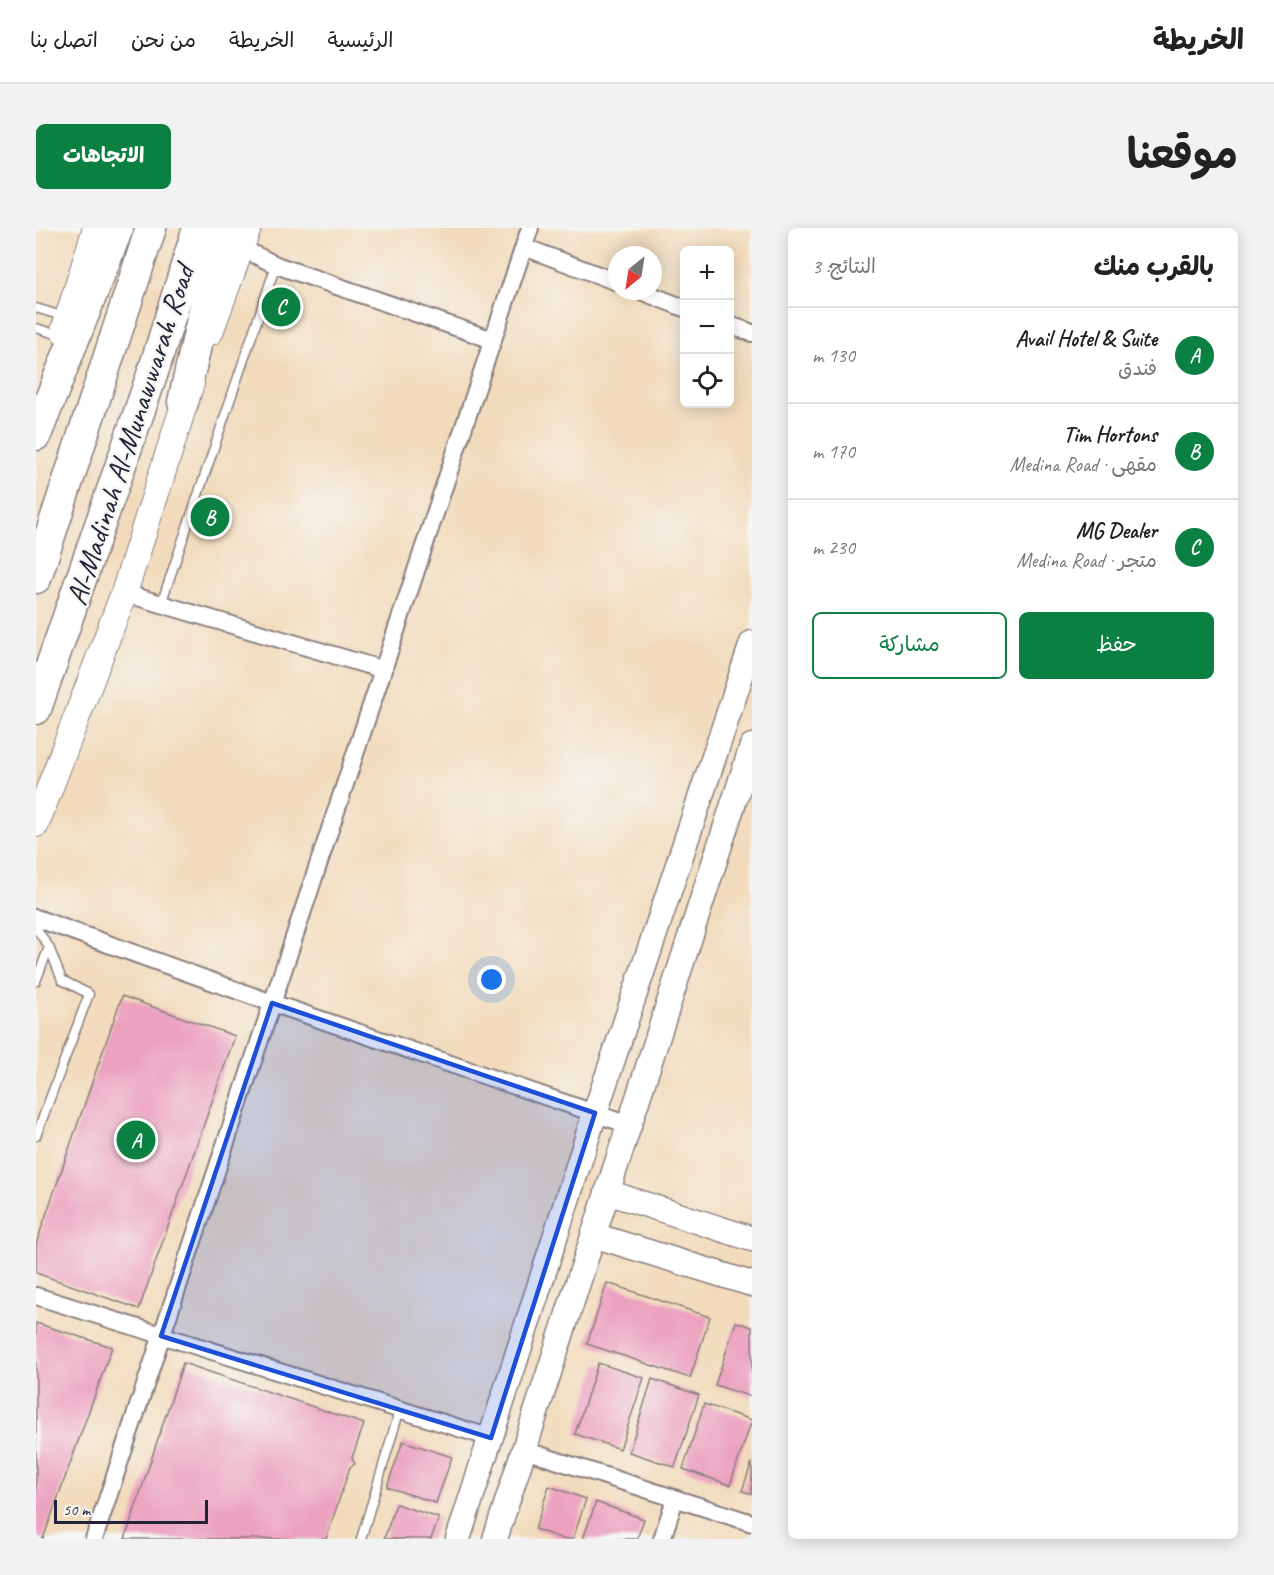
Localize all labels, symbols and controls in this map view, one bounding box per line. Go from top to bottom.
text: الخريطة [1153,22,1244,57]
text: اتصل بنا [30,27,98,53]
text: من نحن [131,27,196,53]
text: الخريطة [229,27,295,53]
text: الرئيسية [328,27,393,53]
button: الاتجاهات [36,124,171,189]
text: موقعنا [1127,128,1238,181]
north arrow [608,246,662,300]
map controls [680,246,734,408]
button: + [680,246,734,300]
text: بالقرب منك [1094,250,1214,283]
text: النتائج: 3 [812,254,876,279]
street label: Al-Madinah Al-Munawwarah Road [57,256,204,610]
pin: C [262,284,300,329]
button: − [680,300,734,354]
text: Avail Hotel & Suite [1015,325,1157,353]
text: 130 m [812,343,855,368]
text: A [1189,343,1200,368]
button: locate [680,354,734,408]
text: فندق [1118,356,1157,381]
text: Tim Hortons [1063,421,1157,449]
text: 170 m [812,439,855,464]
text: B [1189,439,1200,464]
text: مقهى · Medina Road [1010,452,1157,477]
pin: B [190,494,230,540]
text: MG Dealer [1076,517,1157,545]
text: 230 m [812,535,855,560]
text: C [1190,535,1199,560]
text: متجر · Medina Road [1016,548,1157,573]
button: مشاركة [812,612,1007,679]
button: حفظ [1019,612,1214,679]
your location [477,965,506,994]
pin: A [116,1118,156,1162]
scale bar [54,1497,208,1524]
text: 50 m [63,1500,90,1520]

